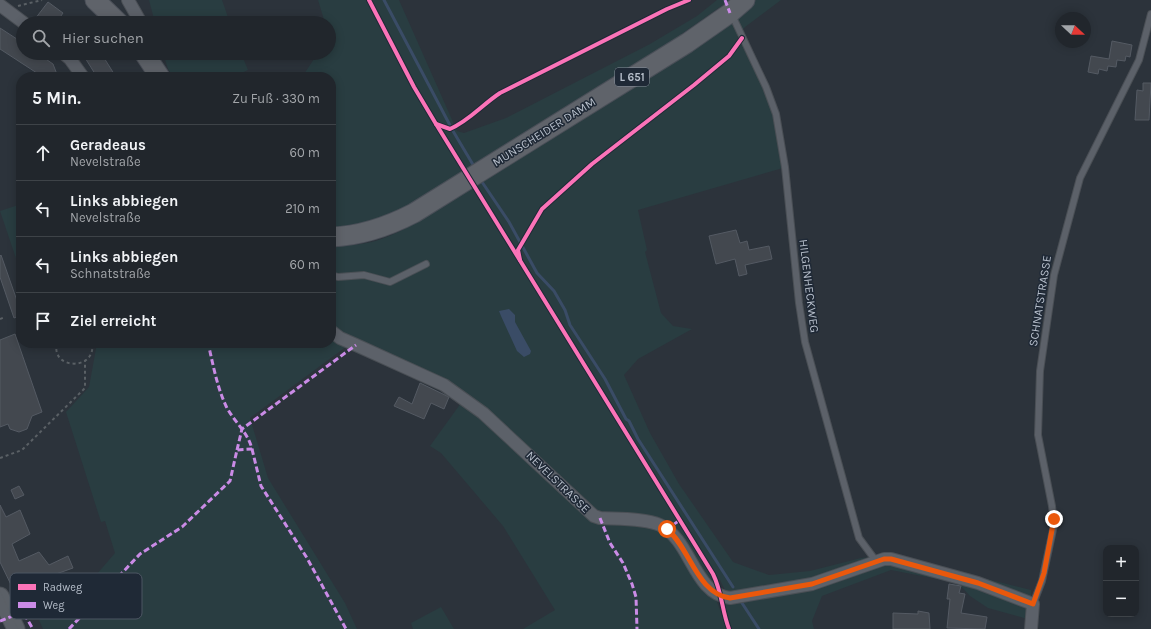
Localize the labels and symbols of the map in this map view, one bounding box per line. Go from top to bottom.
north arrow [1055,12,1091,48]
road number: L 651 [615,68,649,86]
street label: MUNSCHEIDER DAMM [490,95,598,169]
street label: HILGENHECKWEG [796,238,822,334]
street label: SCHNATSTRASSE [1026,254,1054,348]
street label: NEVELSTRASSE [523,448,593,516]
route end [1045,510,1063,528]
route start [658,520,676,538]
legend [10,573,142,619]
text: Radweg [43,581,83,594]
text: Weg [43,599,65,612]

